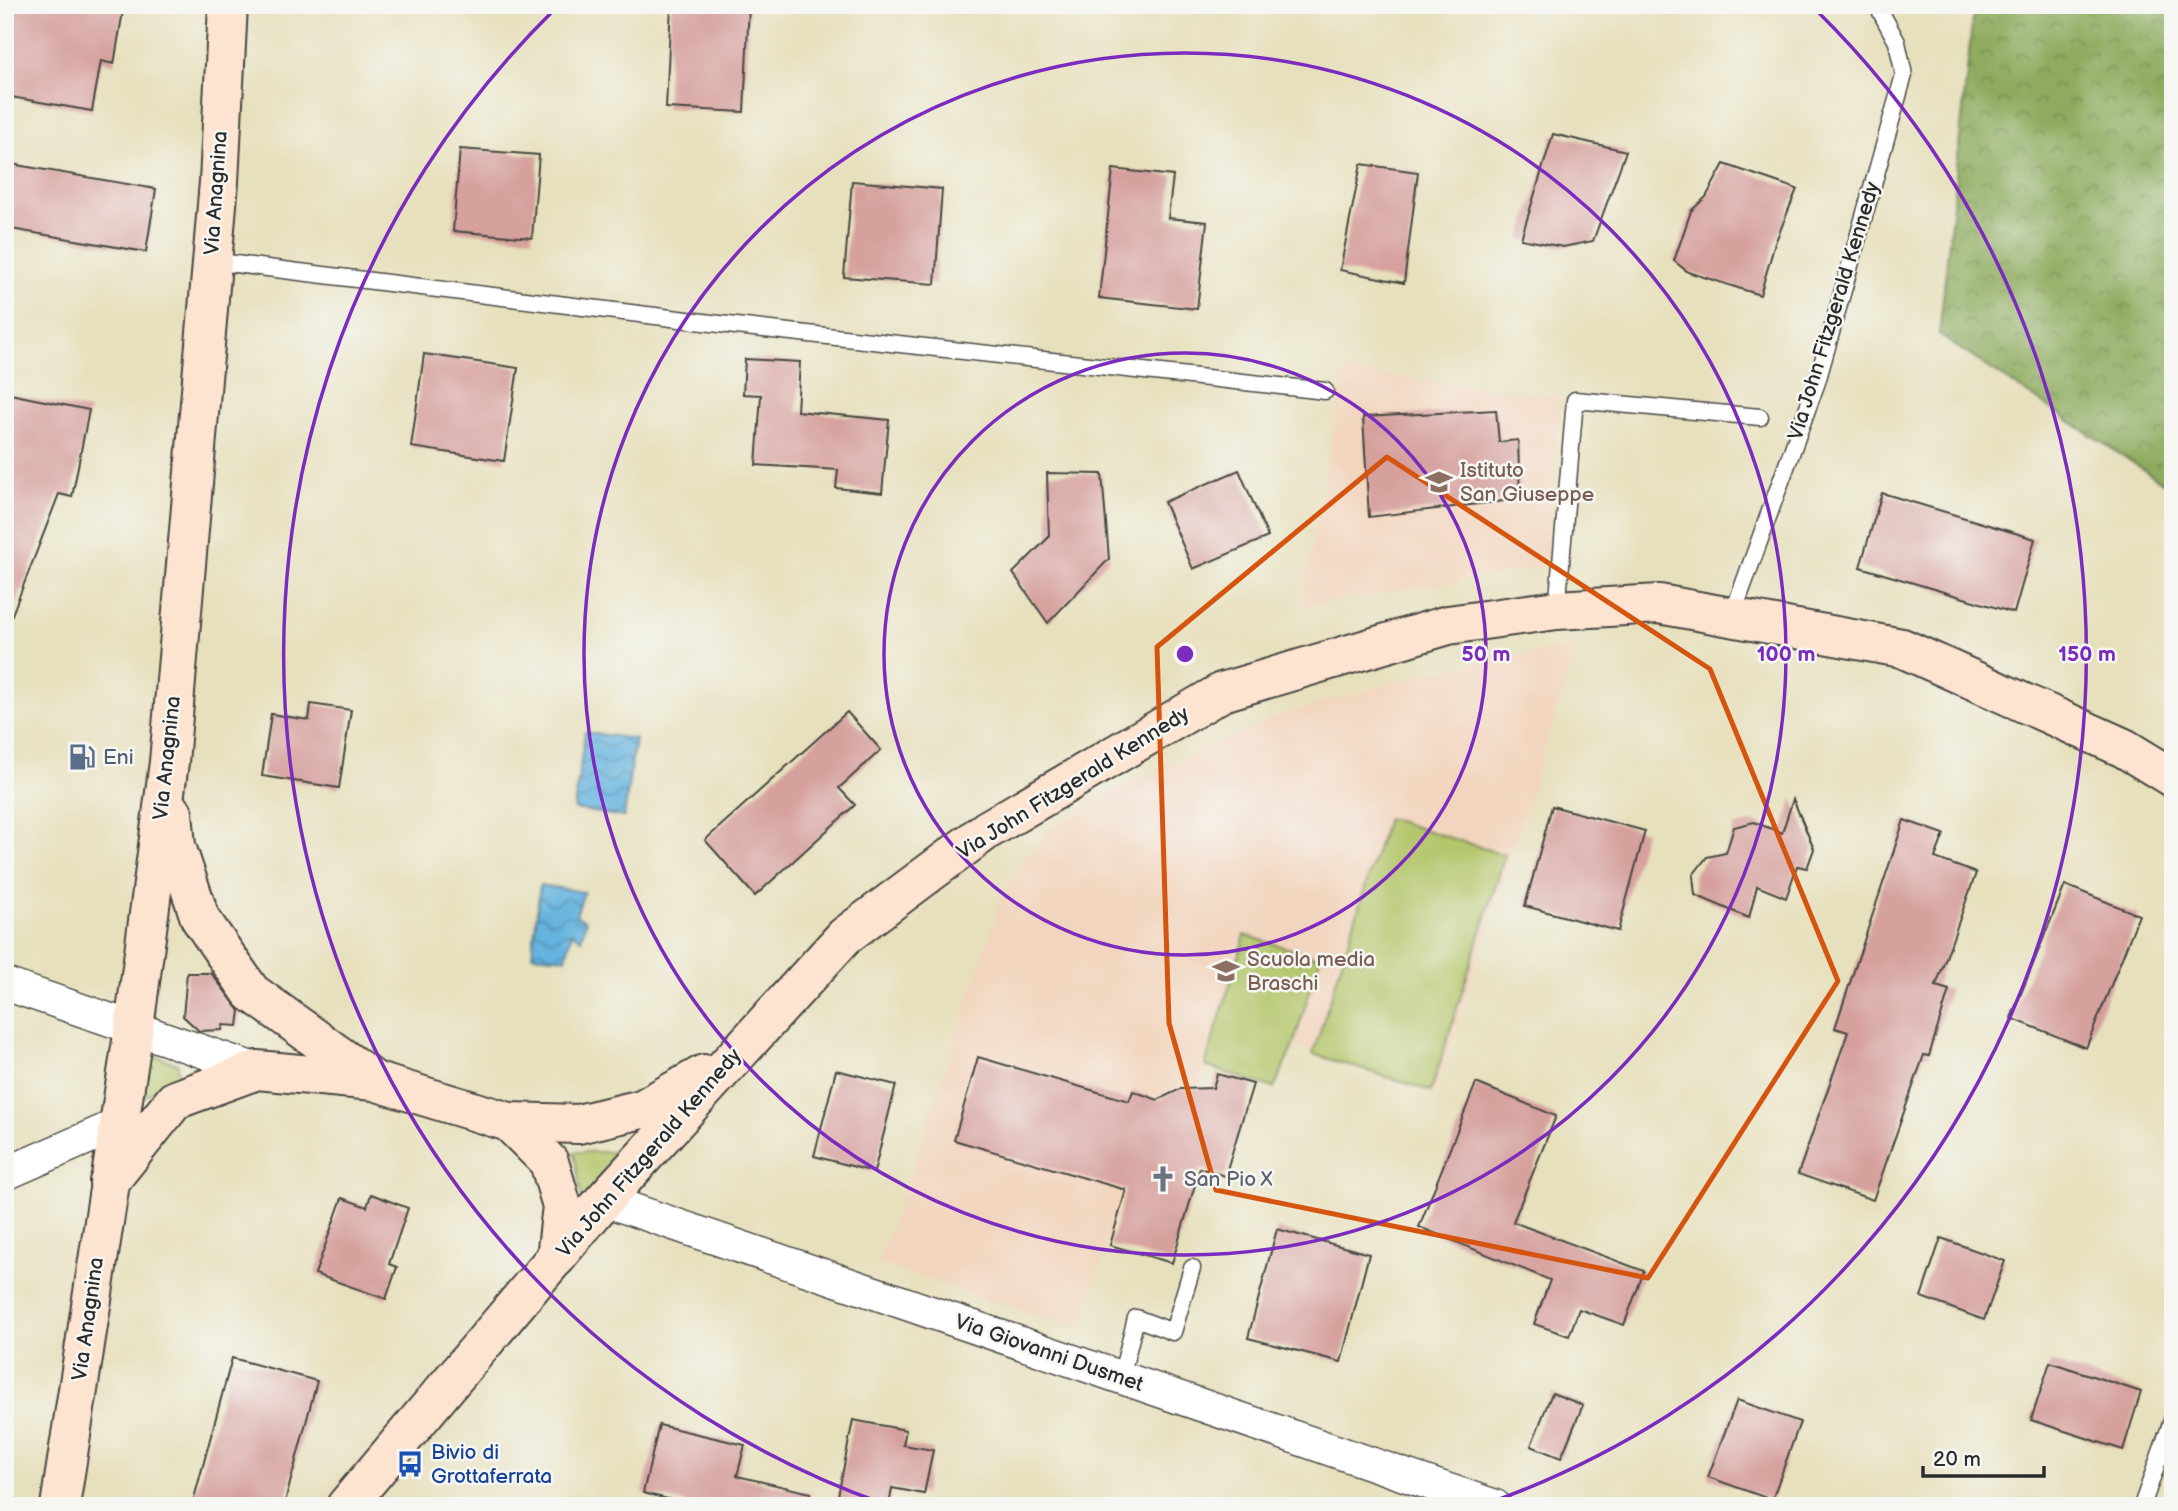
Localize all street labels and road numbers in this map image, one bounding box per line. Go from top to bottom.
street label: Via Anagnina [199,130,233,256]
street label: Via John Fitzgerald Kennedy [1783,178,1885,443]
street label: Via Anagnina [148,695,186,821]
street label: Via John Fitzgerald Kennedy [952,701,1194,865]
street label: Via John Fitzgerald Kennedy [551,1043,747,1263]
street label: Via Anagnina [67,1256,109,1382]
street label: Via Giovanni Dusmet [952,1309,1147,1397]

